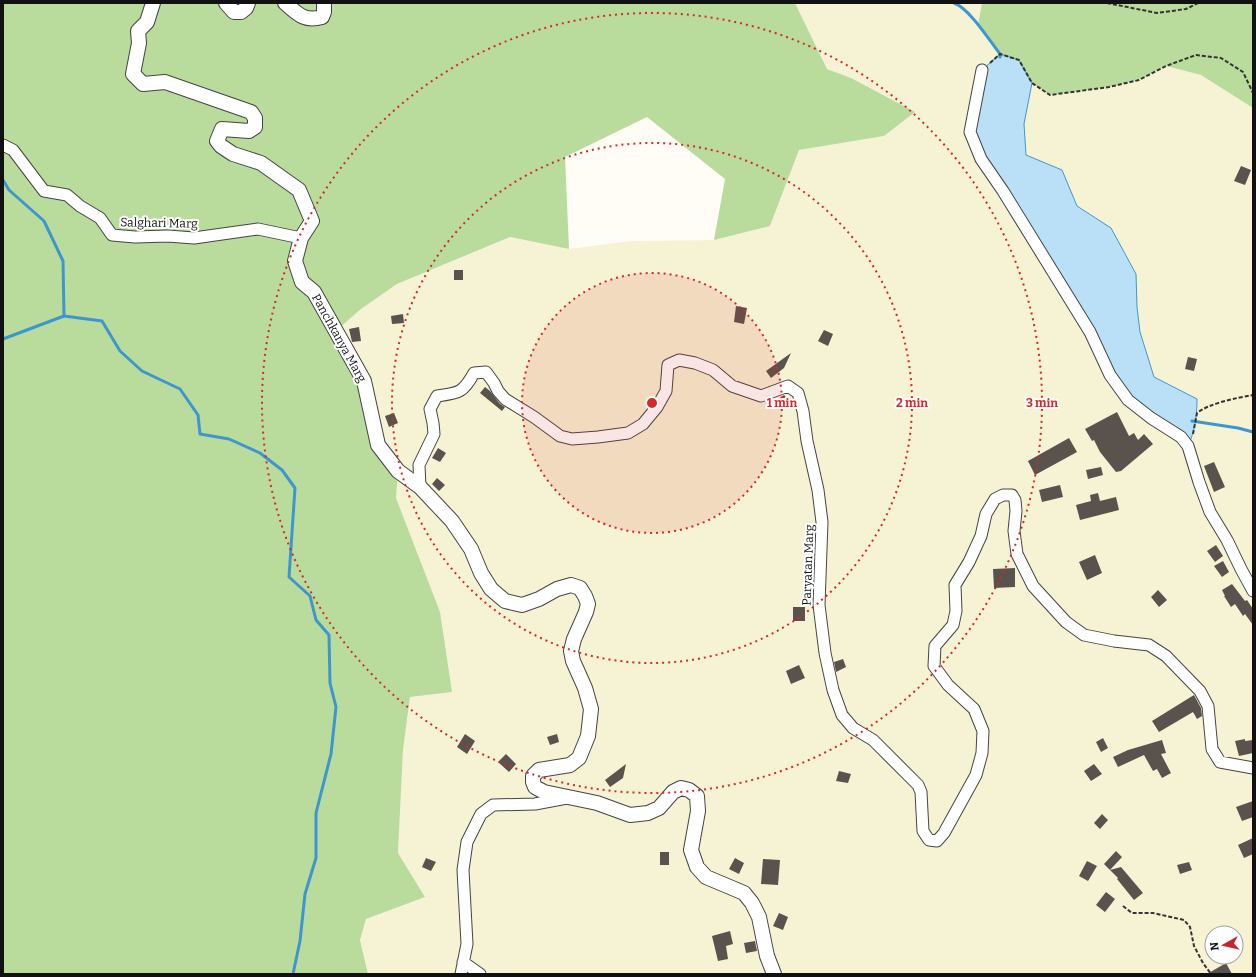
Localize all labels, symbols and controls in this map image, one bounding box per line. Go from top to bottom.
street label: Salghari Marg [120,215,198,231]
street label: Panchkanya Marg [309,291,369,385]
centre of rings [645,396,659,410]
text: 1 min [767,396,797,410]
text: 2 min [896,396,928,410]
text: 3 min [1026,396,1058,410]
street label: Paryatan Marg [800,524,816,606]
north arrow [1204,925,1244,965]
text: N [1207,941,1222,951]

